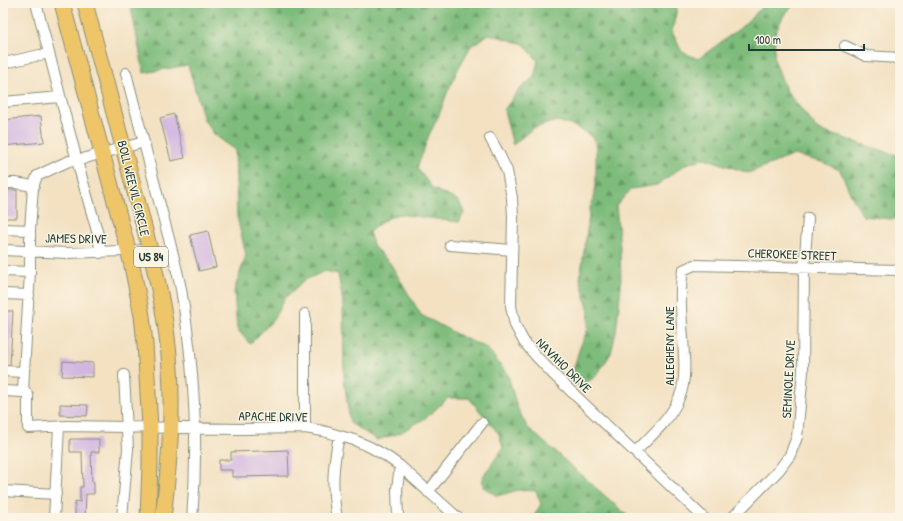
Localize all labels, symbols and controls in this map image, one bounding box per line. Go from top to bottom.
scale bar [749,26,864,52]
text: 100 m [755,31,781,48]
street label: BOLL WEEVIL CIRCLE [113,138,155,238]
street label: JAMES DRIVE [45,228,107,248]
street label: CHEROKEE STREET [747,243,838,265]
road number: US 84 [134,247,168,267]
street label: ALLEGHENY LANE [660,306,678,386]
street label: NAVAHO DRIVE [532,333,596,397]
street label: SEMINOLE DRIVE [777,339,799,419]
street label: APACHE DRIVE [238,406,308,426]

